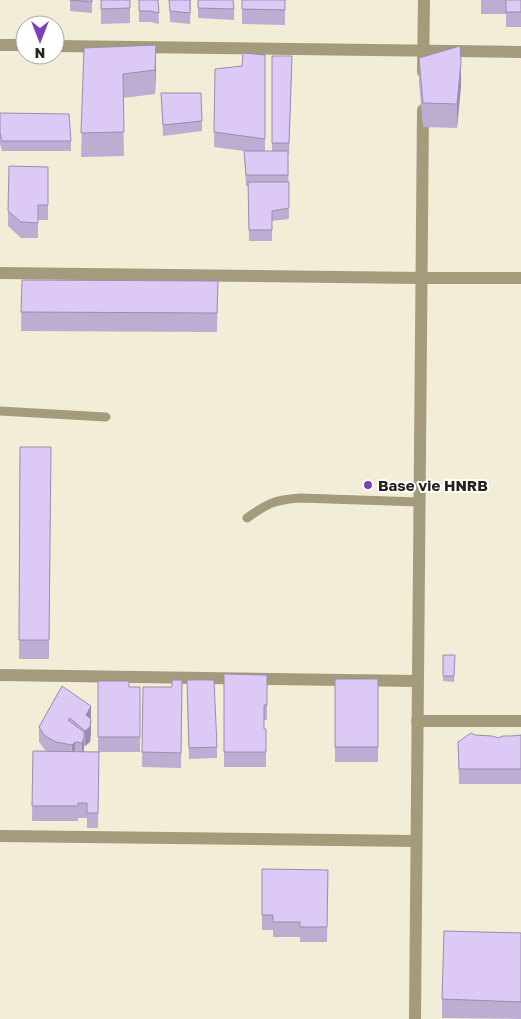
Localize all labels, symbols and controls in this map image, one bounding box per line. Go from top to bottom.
north arrow [15,15,65,65]
text: N [35,45,45,62]
place label: Base vie HNRB [378,476,488,494]
marker: Base vie HNRB [362,479,374,491]

